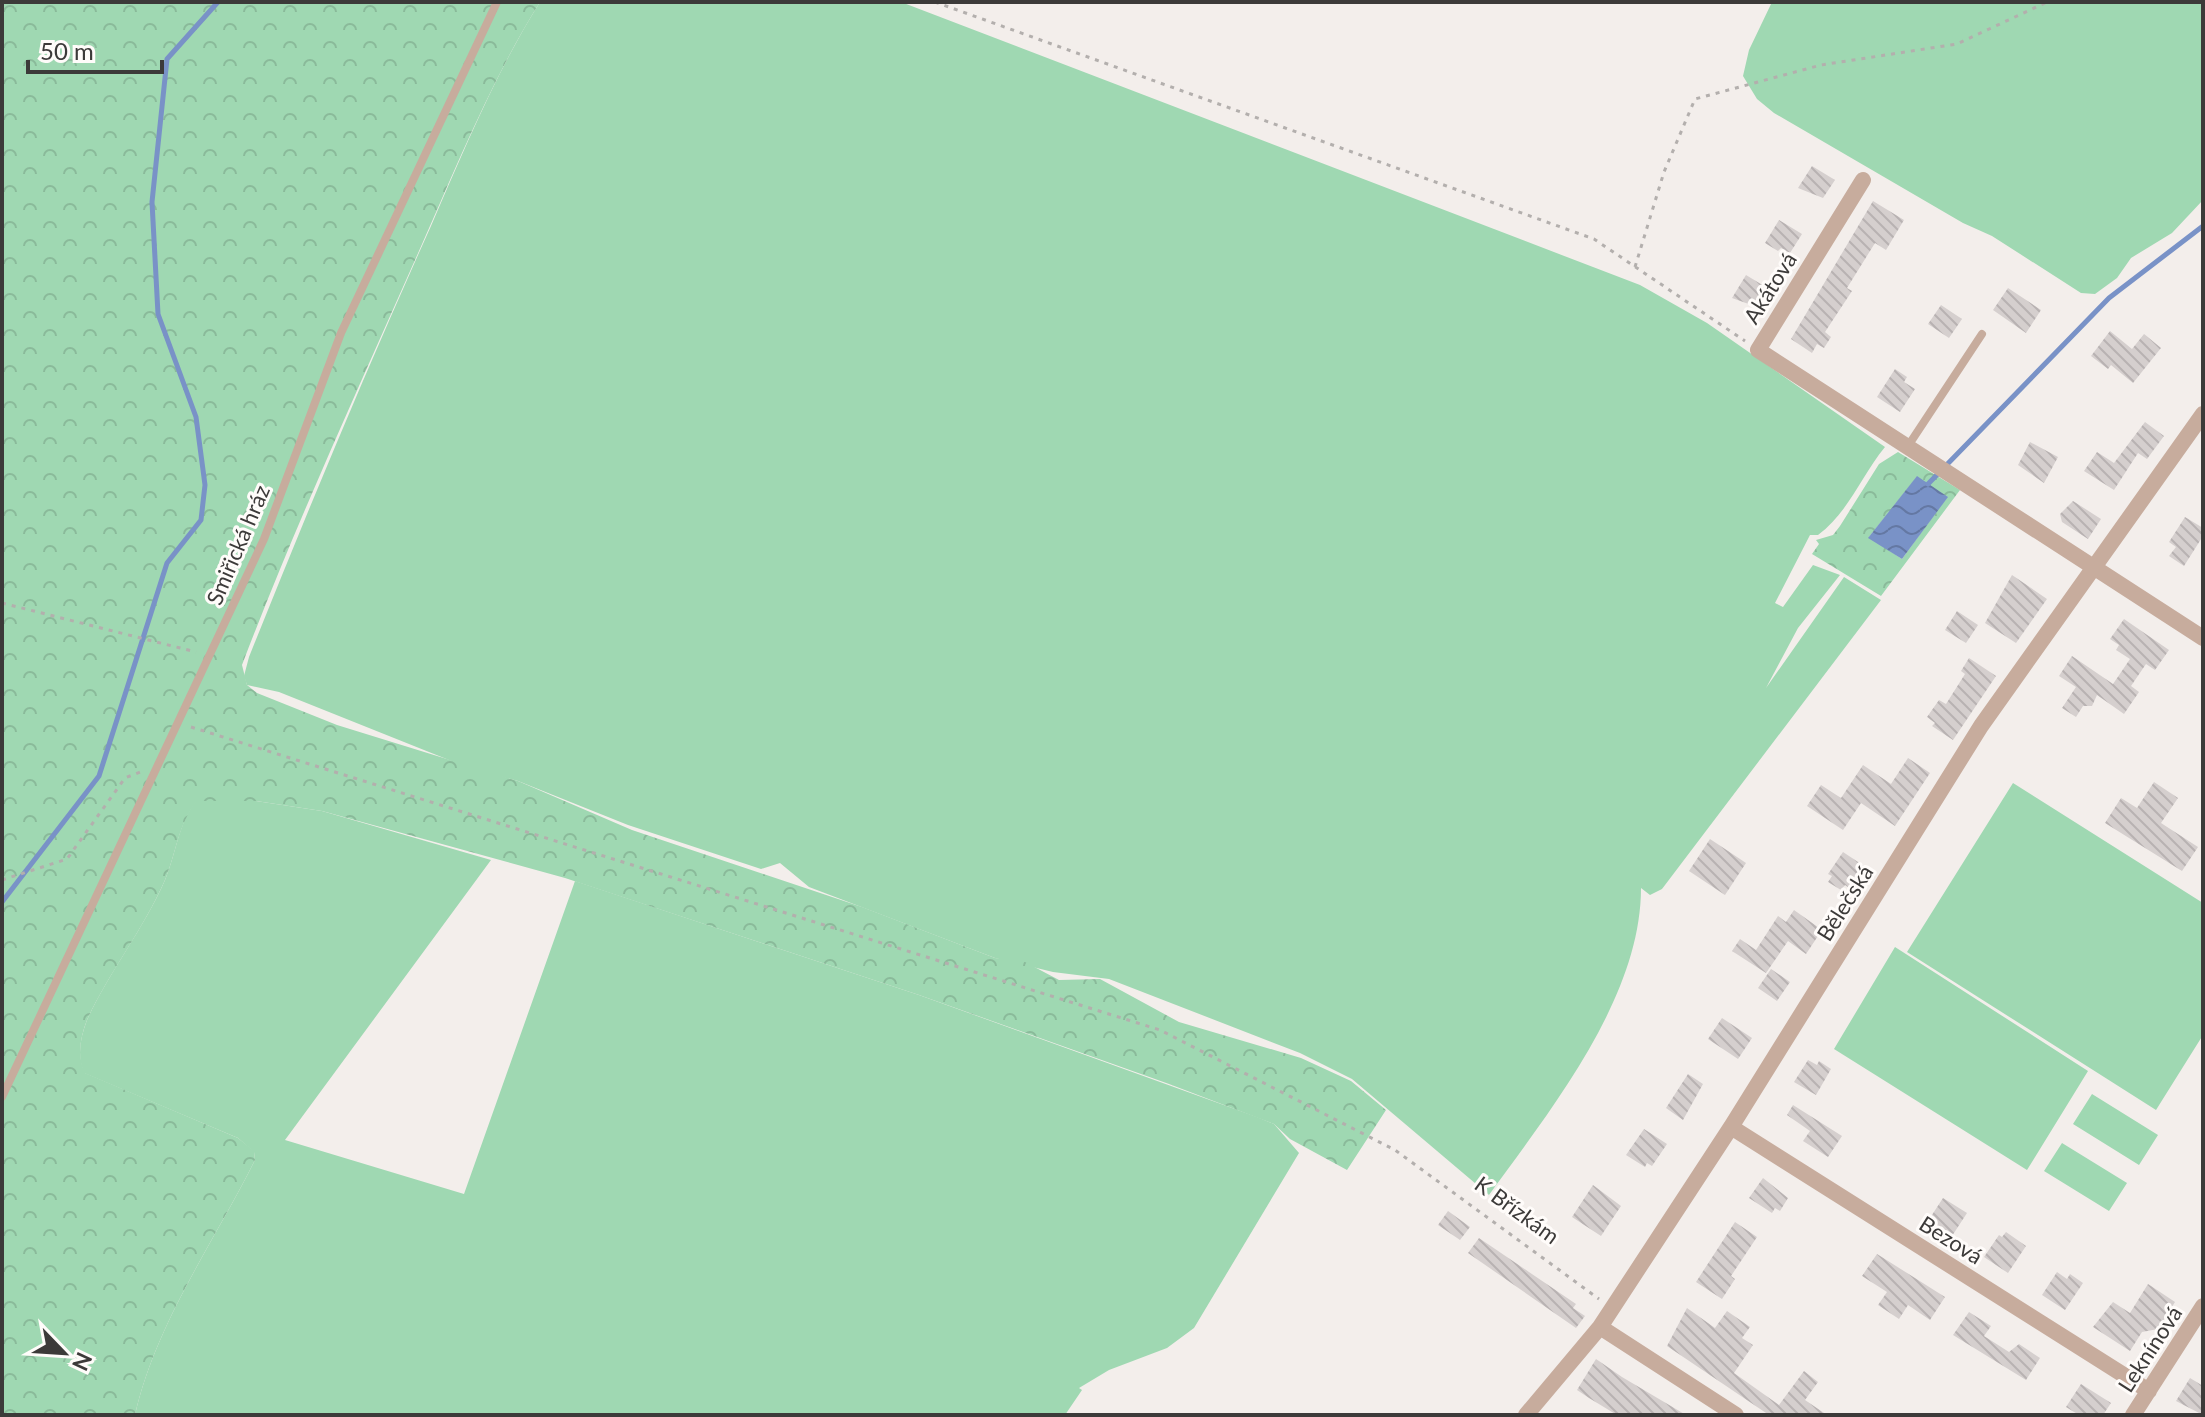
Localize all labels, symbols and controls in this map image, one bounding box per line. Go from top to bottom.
scale bar [28,24,162,74]
text: 50 m [40,36,94,65]
street label: Akátová [1737,247,1802,328]
street label: Smiřická hráz [200,481,275,609]
street label: Bělečská [1811,860,1878,946]
street label: K Břízkám [1470,1170,1565,1249]
street label: Bezová [1915,1210,1988,1269]
street label: Leknínová [2112,1301,2187,1397]
north arrow [24,1313,104,1393]
text: N [67,1348,98,1375]

